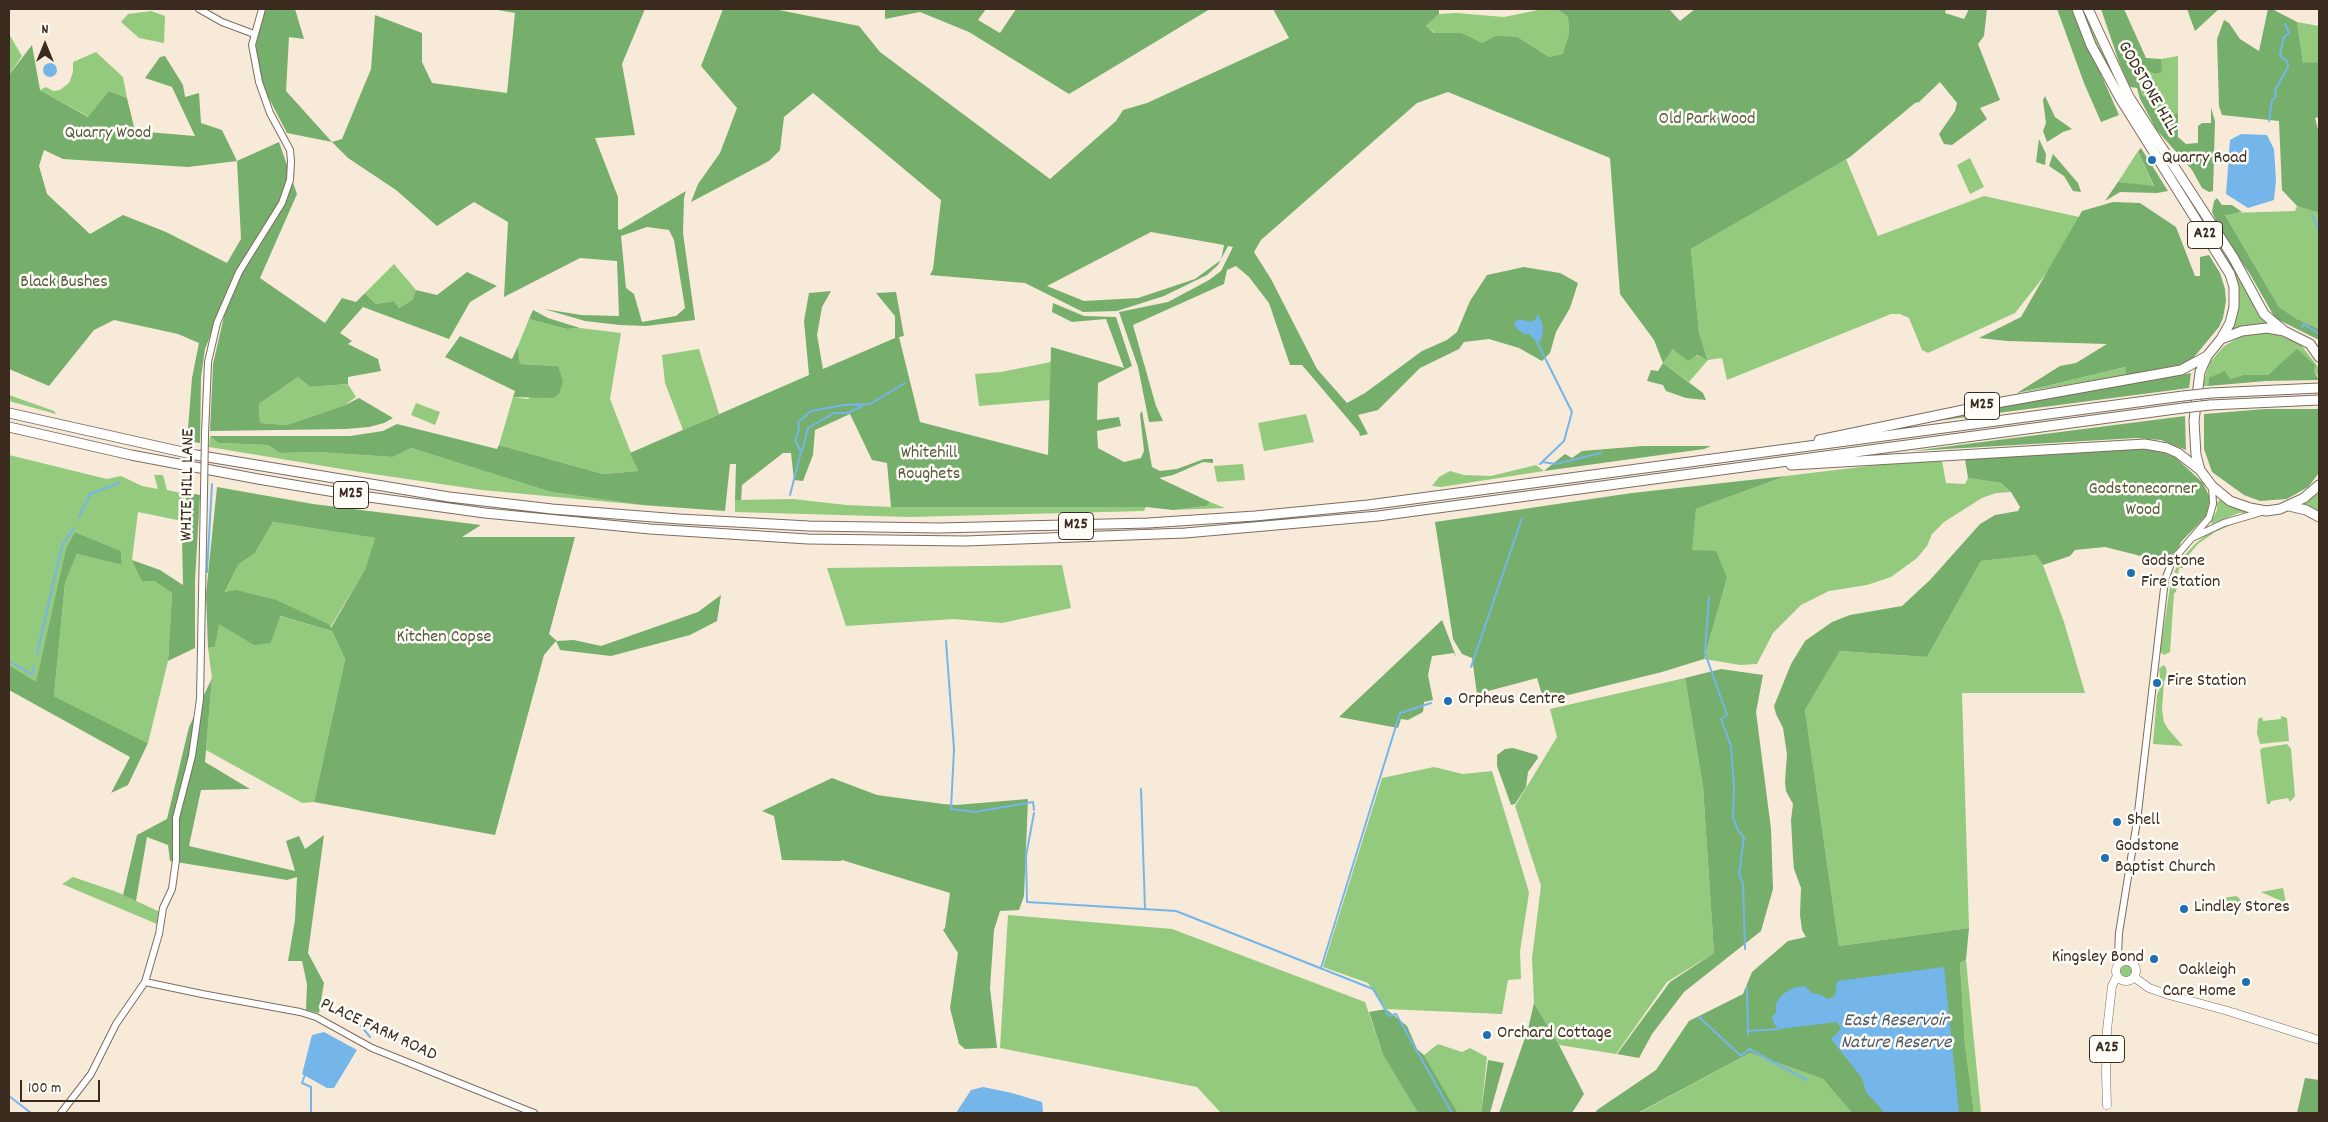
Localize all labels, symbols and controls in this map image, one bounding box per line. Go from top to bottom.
north arrow [20,20,70,70]
text: N [42,20,48,40]
street label: GODSTONE HILL [2111,38,2183,140]
park label: Old Park Wood [1659,110,1755,132]
park label: Quarry Wood [65,124,151,146]
place label: Quarry Road [2162,149,2247,171]
marker: Quarry Road [2146,154,2158,166]
road number: A22 [2188,222,2222,248]
park label: Black Bushes [20,273,108,295]
road number: M25 [1964,392,2000,420]
street label: WHITE HILL LANE [177,429,201,541]
park label: Whitehill Roughets [898,444,960,486]
park label: Godstonecorner Wood [2089,480,2197,522]
road number: M25 [334,482,368,508]
road number: M25 [1058,512,1094,540]
place label: Godstone Fire Station [2141,552,2220,594]
marker: Godstone Fire Station [2125,567,2137,579]
park label: Kitchen Copse [397,628,491,650]
place label: Fire Station [2167,672,2246,694]
marker: Fire Station [2151,677,2163,689]
place label: Orpheus Centre [1458,690,1565,712]
marker: Orpheus Centre [1442,695,1454,707]
place label: Shell [2127,811,2160,833]
marker: Shell [2111,816,2123,828]
place label: Godstone Baptist Church [2115,837,2216,880]
marker: Godstone Baptist Church [2099,852,2111,864]
place label: Lindley Stores [2194,898,2290,920]
marker: Lindley Stores [2178,903,2190,915]
place label: Kingsley Bond [2052,948,2144,970]
marker: Kingsley Bond [2148,953,2160,965]
place label: Oakleigh Care Home [2162,961,2236,1004]
marker: Oakleigh Care Home [2240,976,2252,988]
street label: PLACE FARM ROAD [316,995,440,1067]
water label: East Reservoir Nature Reserve [1841,1011,1951,1055]
place label: Orchard Cottage [1497,1024,1612,1046]
marker: Orchard Cottage [1481,1029,1493,1041]
road number: A25 [2090,1036,2124,1062]
scale bar [22,1070,102,1102]
text: 100 m [28,1078,61,1100]

